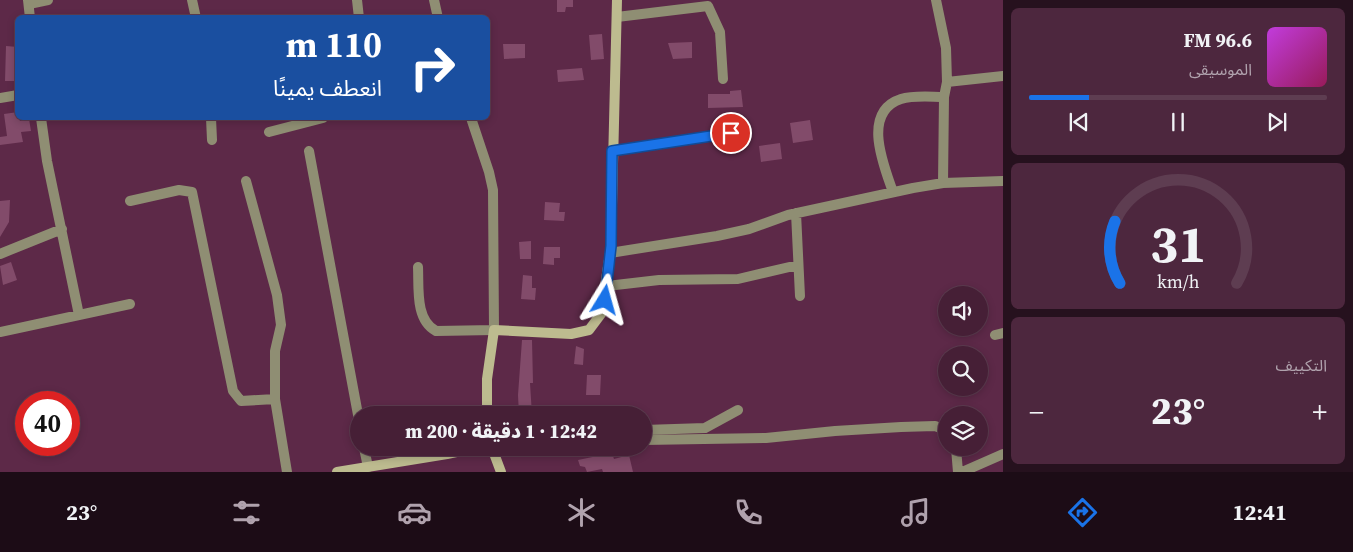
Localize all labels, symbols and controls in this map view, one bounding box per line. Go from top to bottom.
text: 110 m [286,21,382,69]
text: 96.6 FM [1183,27,1252,53]
icon: right [400,35,465,100]
text: الموسيقى [1189,58,1252,80]
text: انعطف يمينًا [273,73,382,103]
icon: previous [1065,108,1093,136]
icon: pause [1164,108,1192,136]
icon: next [1263,108,1291,136]
pin [710,112,752,154]
icon: arrive [717,119,745,147]
text: 31 [1150,208,1206,279]
text: km/h [1157,269,1200,294]
position arrow [578,273,630,325]
map controls [938,286,988,456]
button: sound [938,286,988,336]
button: search [938,346,988,396]
text: التكييف [1275,354,1327,376]
text: 23° [1151,385,1205,437]
speed limit sign: 40 [15,391,80,456]
text: − [1029,393,1044,431]
text: + [1312,393,1327,431]
button: layers [938,406,988,456]
text: 12:42 · 1 دقيقة · 200 m [405,418,597,444]
icon: filters [229,495,264,530]
icon: car [397,495,432,530]
icon: climate [564,495,599,530]
icon: phone [731,495,766,530]
icon: music [898,495,933,530]
icon: directions [1065,495,1100,530]
text: 23° [66,497,97,527]
text: 12:41 [1233,497,1287,527]

